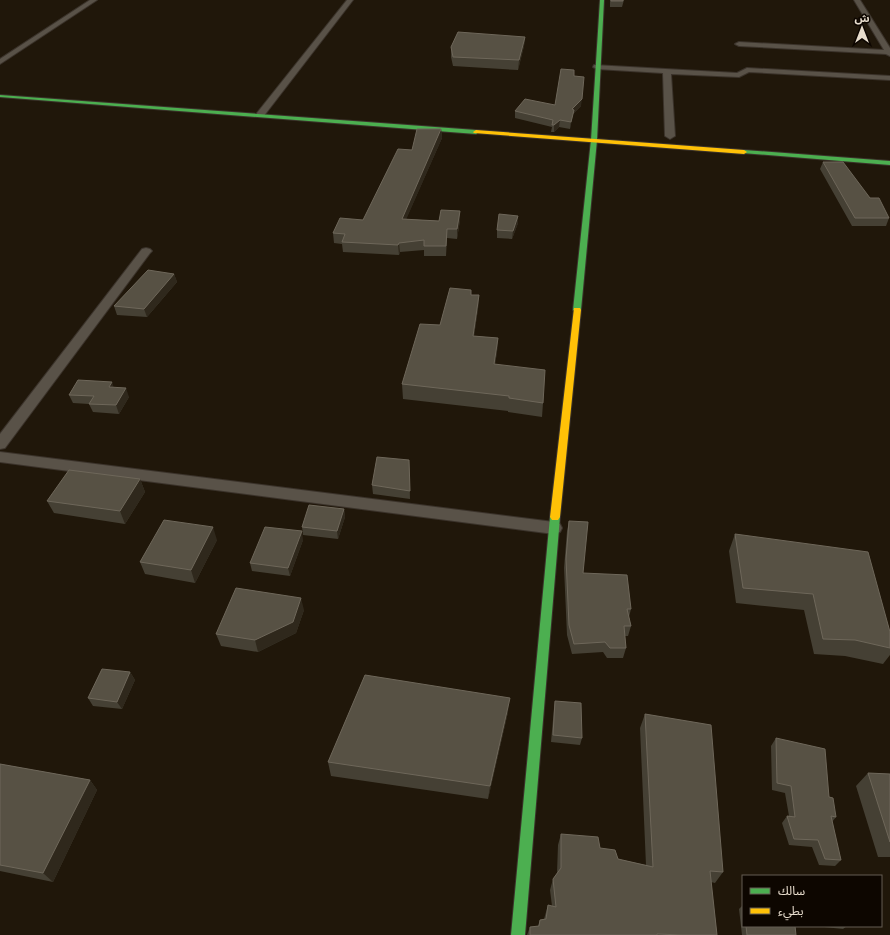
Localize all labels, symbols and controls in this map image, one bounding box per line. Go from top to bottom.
north arrow [842,8,882,48]
text: ش [854,11,870,25]
legend [742,875,882,927]
text: سالك [778,883,805,898]
text: بطيء [778,903,804,921]

